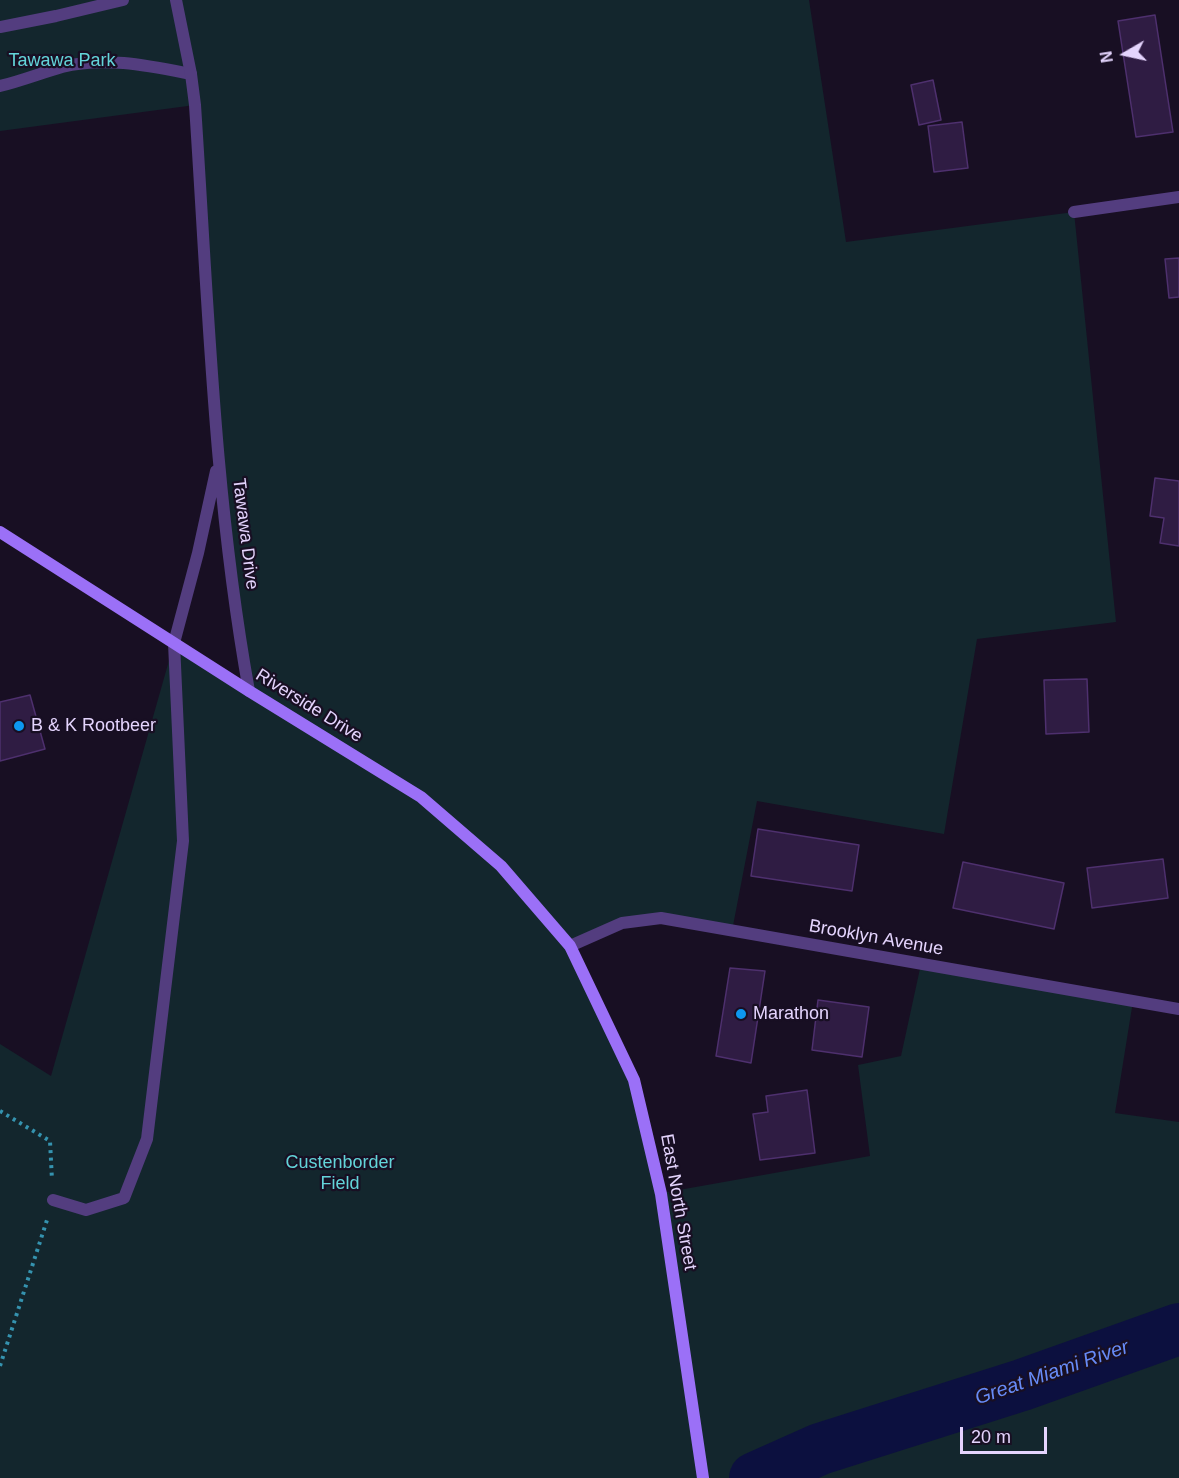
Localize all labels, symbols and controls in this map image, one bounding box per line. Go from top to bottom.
north arrow [1095,24,1155,84]
park label: Tawawa Park [8,50,116,72]
text: N [1097,50,1116,64]
street label: Tawawa Drive [227,477,263,591]
street label: Riverside Drive [252,665,366,747]
place label: B & K Rootbeer [31,715,156,737]
marker: B & K Rootbeer [12,719,26,733]
street label: Brooklyn Avenue [807,916,945,960]
place label: Marathon [753,1003,829,1025]
marker: Marathon [734,1007,748,1021]
street label: East North Street [655,1132,701,1272]
park label: Custenborder Field [285,1152,395,1194]
water label: Great Miami River [972,1335,1132,1411]
scale bar [963,1415,1050,1453]
text: 20 m [971,1427,1011,1447]

